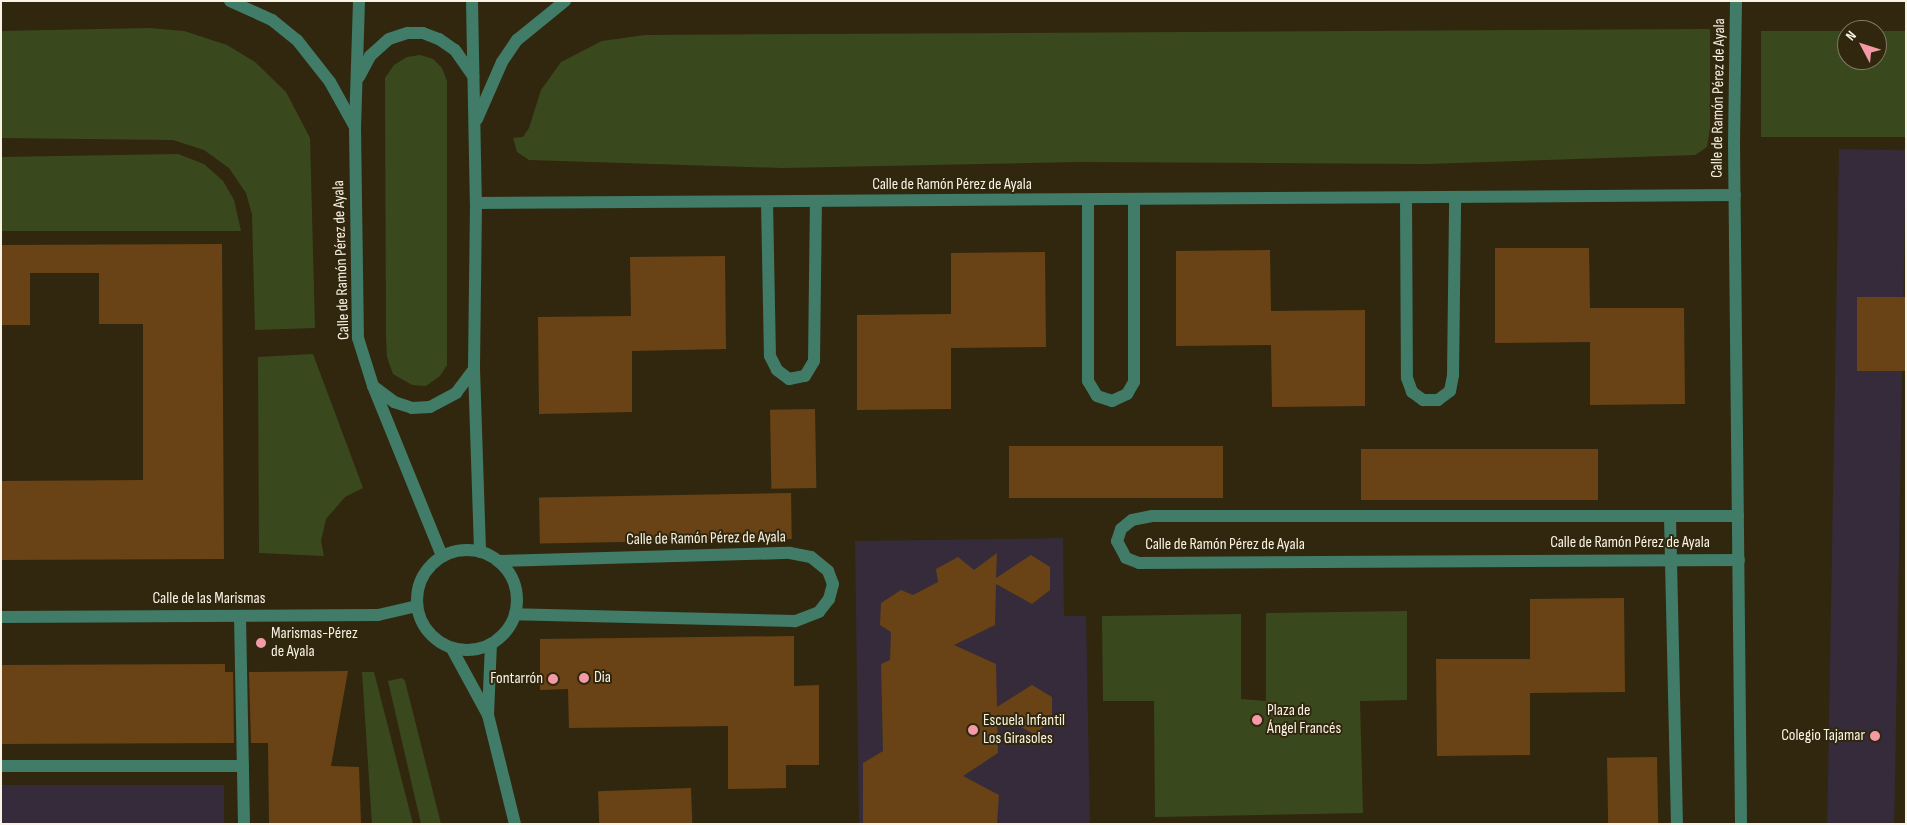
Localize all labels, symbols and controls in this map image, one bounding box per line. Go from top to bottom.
street label: Calle de Ramón Pérez de Ayala [1708,18,1730,178]
north arrow [1837,20,1887,70]
text: N [1842,27,1860,44]
street label: Calle de Ramón Pérez de Ayala [872,175,1032,195]
street label: Calle de Ramón Pérez de Ayala [330,180,354,340]
street label: Calle de Ramón Pérez de Ayala [626,528,786,550]
street label: Calle de Ramón Pérez de Ayala [1550,533,1710,553]
street label: Calle de Ramón Pérez de Ayala [1145,535,1305,555]
street label: Calle de las Marismas [153,589,265,609]
place label: Marismas-Pérez de Ayala [271,624,358,662]
marker: Marismas-Pérez de Ayala [255,637,267,649]
place label: Dia [594,668,611,688]
place label: Fontarrón [490,669,543,689]
marker: Dia [578,672,590,684]
marker: Fontarrón [547,673,559,685]
place label: Plaza de Ángel Francés [1267,701,1341,739]
place label: Escuela Infantil Los Girasoles [983,711,1065,749]
marker: Plaza de Ángel Francés [1251,714,1263,726]
marker: Escuela Infantil Los Girasoles [967,724,979,736]
place label: Colegio Tajamar [1781,726,1865,746]
marker: Colegio Tajamar [1869,730,1881,742]

